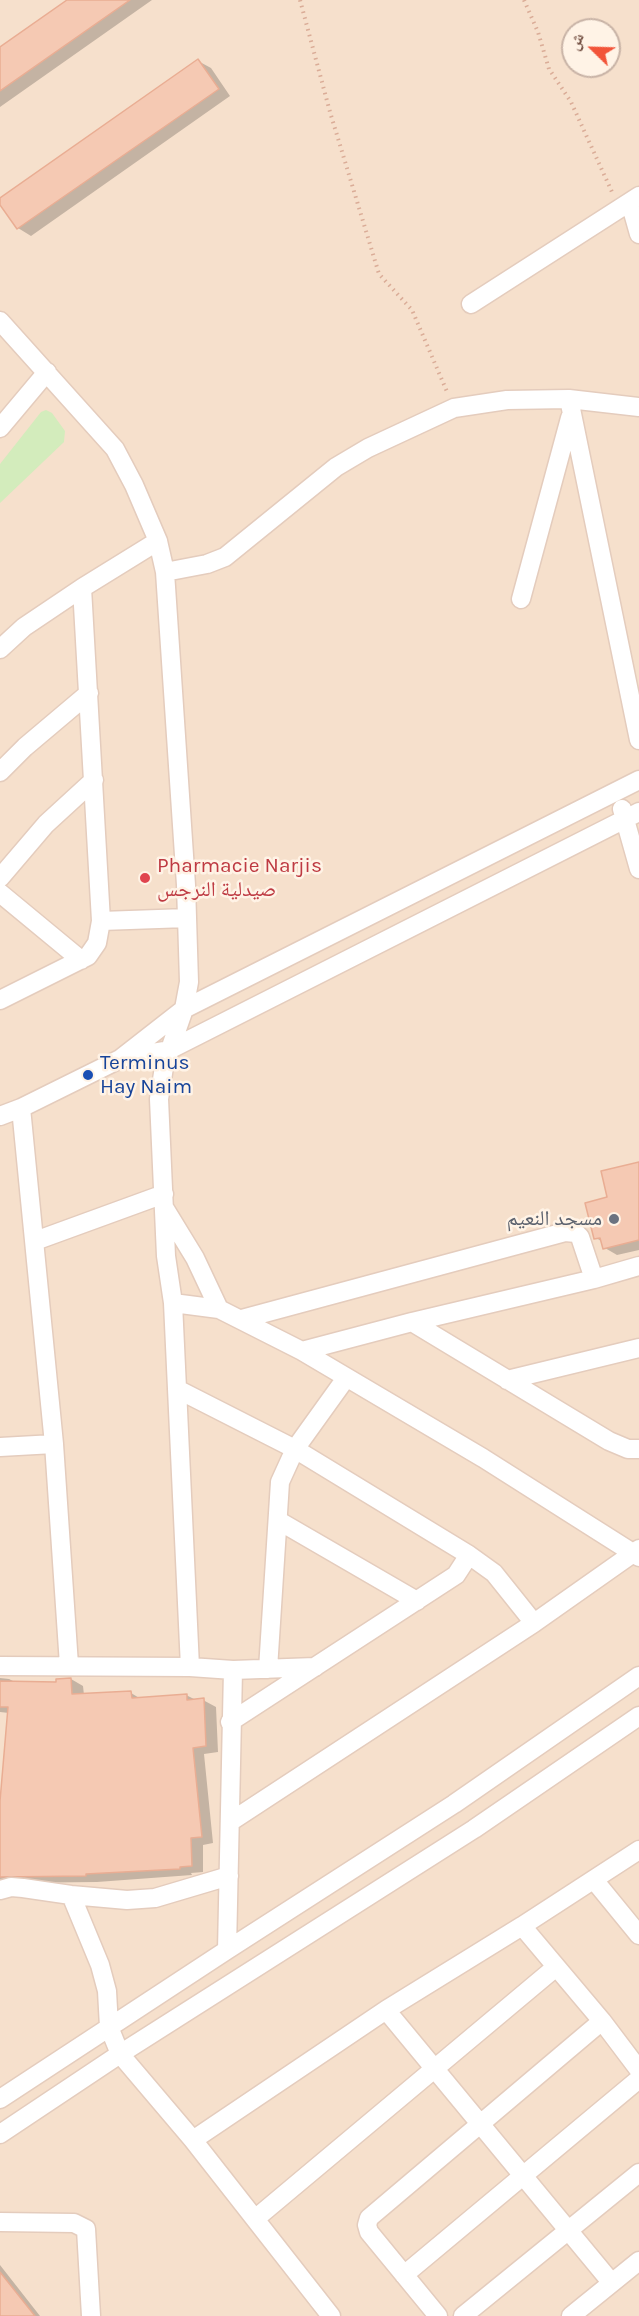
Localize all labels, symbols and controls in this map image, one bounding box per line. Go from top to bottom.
north arrow [561,18,621,78]
text: ش [564,30,588,53]
place label: Pharmacie Narjis صيدلية النرجس [157,853,322,903]
marker: Pharmacie Narjis صيدلية النرجس [138,871,152,885]
place label: Terminus Hay Naim [100,1050,192,1100]
marker: Terminus Hay Naim [81,1068,95,1082]
place label: مسجد النعيم [507,1206,602,1232]
marker: مسجد النعيم [607,1212,621,1226]

